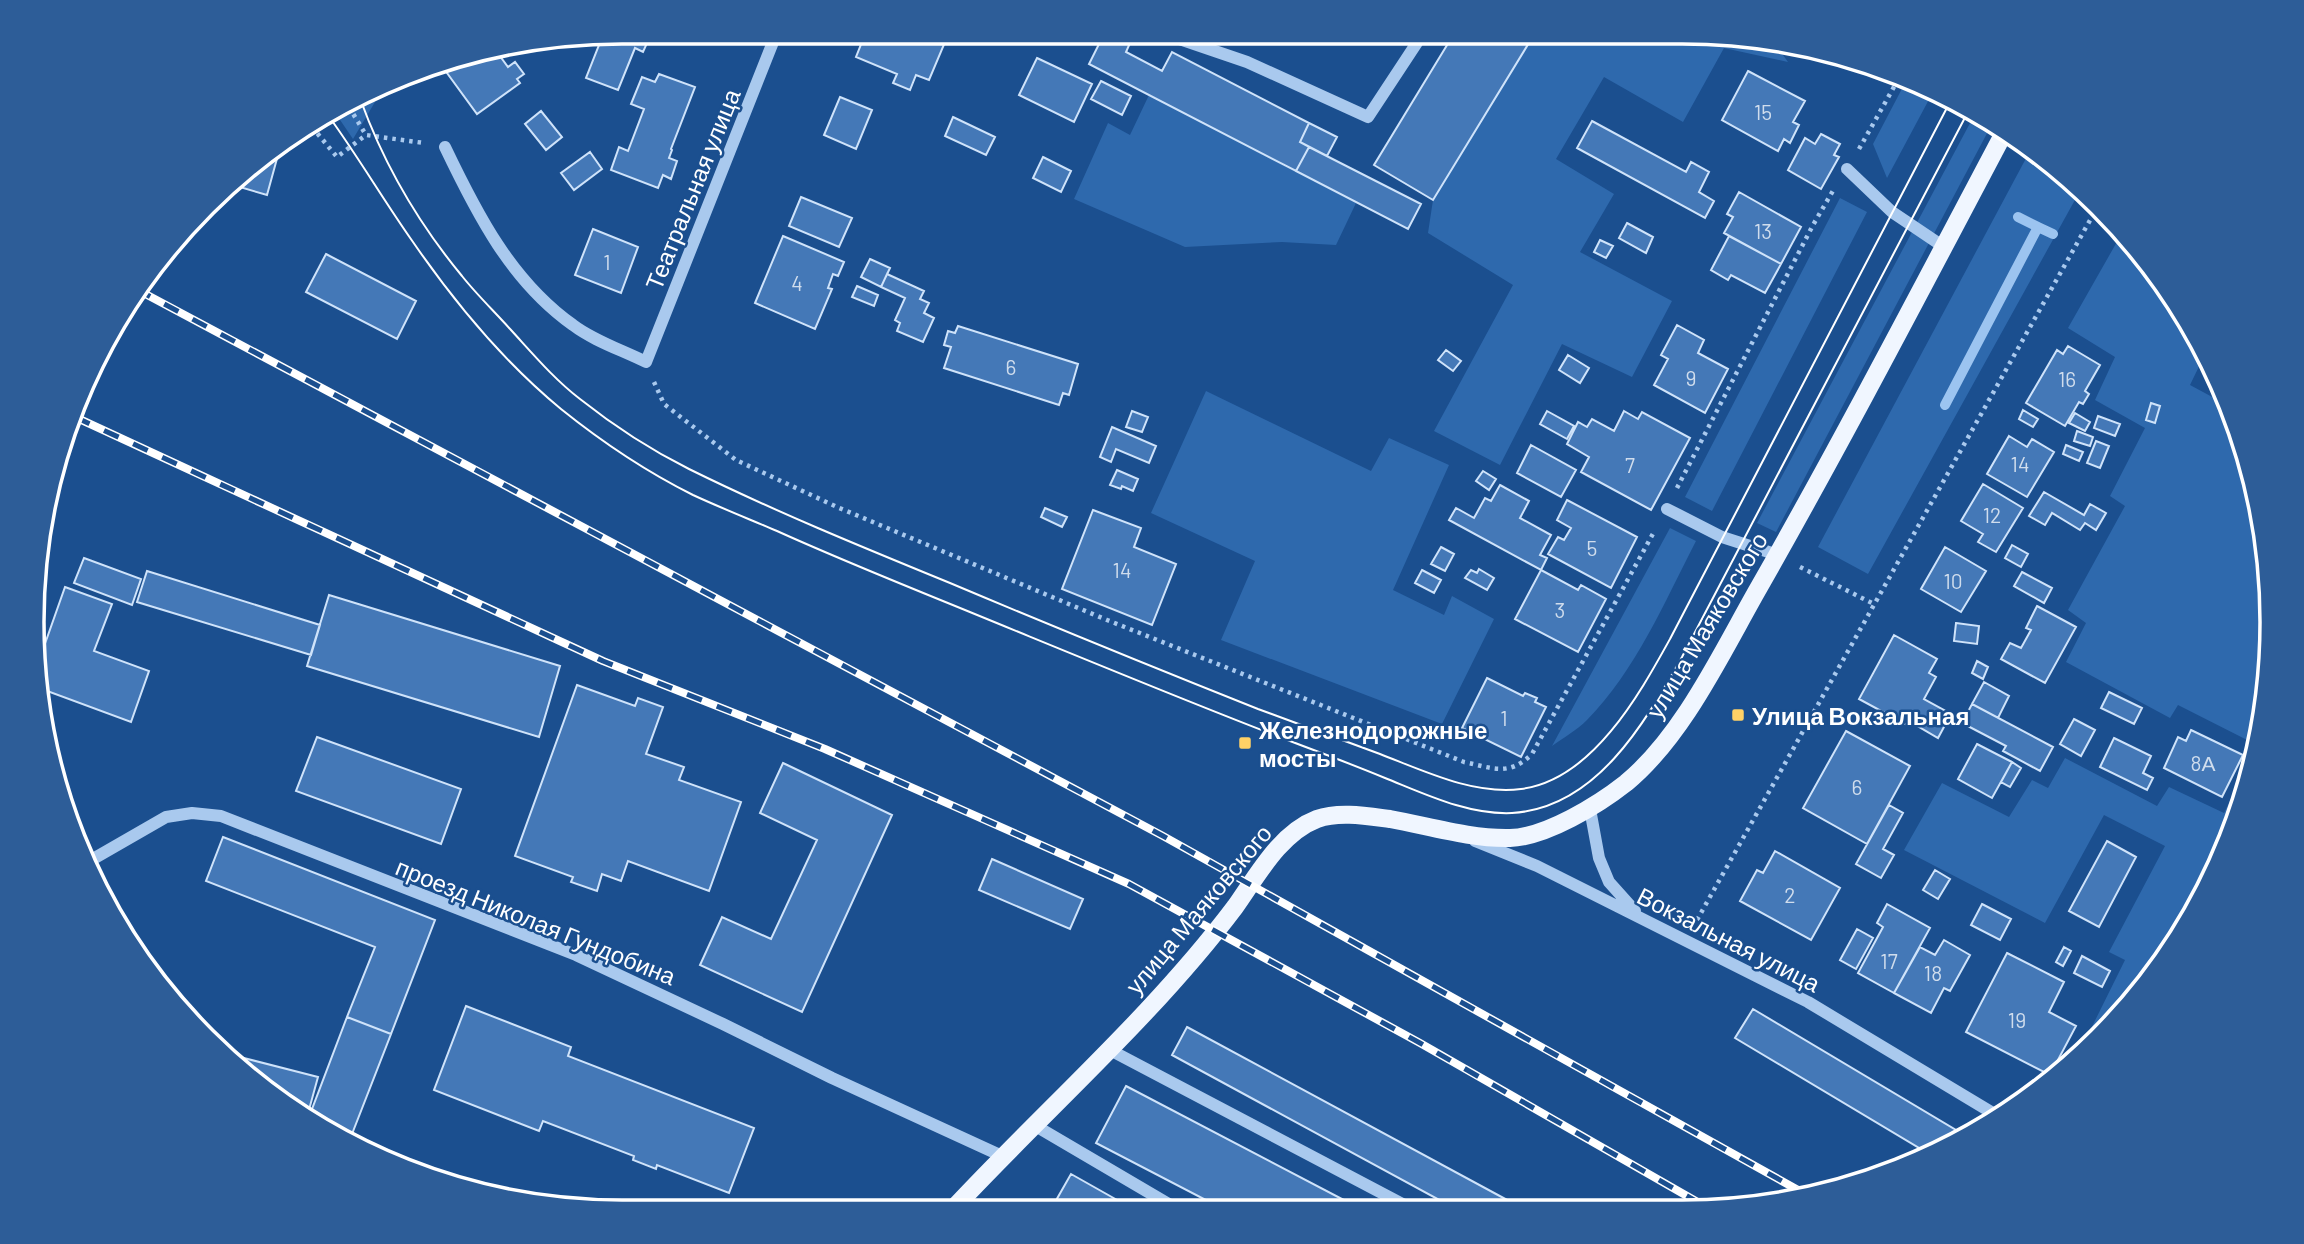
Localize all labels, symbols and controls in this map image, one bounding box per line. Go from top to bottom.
street label: Театральная улица [638,84,746,294]
house number: 15 [1754,99,1772,124]
house number: 13 [1754,218,1772,243]
house number: 1 [603,249,611,274]
house number: 4 [791,270,803,295]
house number: 6 [1006,354,1016,379]
house number: 9 [1686,365,1696,390]
house number: 16 [2058,366,2076,391]
house number: 14 [2011,451,2029,476]
house number: 7 [1625,452,1635,477]
house number: 12 [1983,502,2001,527]
street label: улица Маяковского [1639,527,1773,723]
house number: 5 [1587,535,1597,560]
house number: 14 [1113,557,1131,582]
house number: 10 [1943,568,1963,593]
house number: 3 [1555,597,1565,622]
place label: Улица Вокзальная [1752,701,1969,730]
house number: 1 [1500,705,1508,730]
marker: Улица Вокзальная [1730,707,1746,723]
place label: Железнодорожные мосты [1258,715,1487,772]
marker: Железнодорожные мосты [1237,735,1253,751]
house number: 8А [2191,750,2215,775]
house number: 6 [1852,774,1862,799]
street label: улица Маяковского [1119,819,1277,999]
street label: проезд Николая Гундобина [392,852,681,991]
street label: Вокзальная улица [1633,880,1826,998]
house number: 2 [1784,882,1796,907]
house number: 17 [1880,948,1898,973]
house number: 18 [1924,960,1942,985]
house number: 19 [2008,1007,2026,1032]

